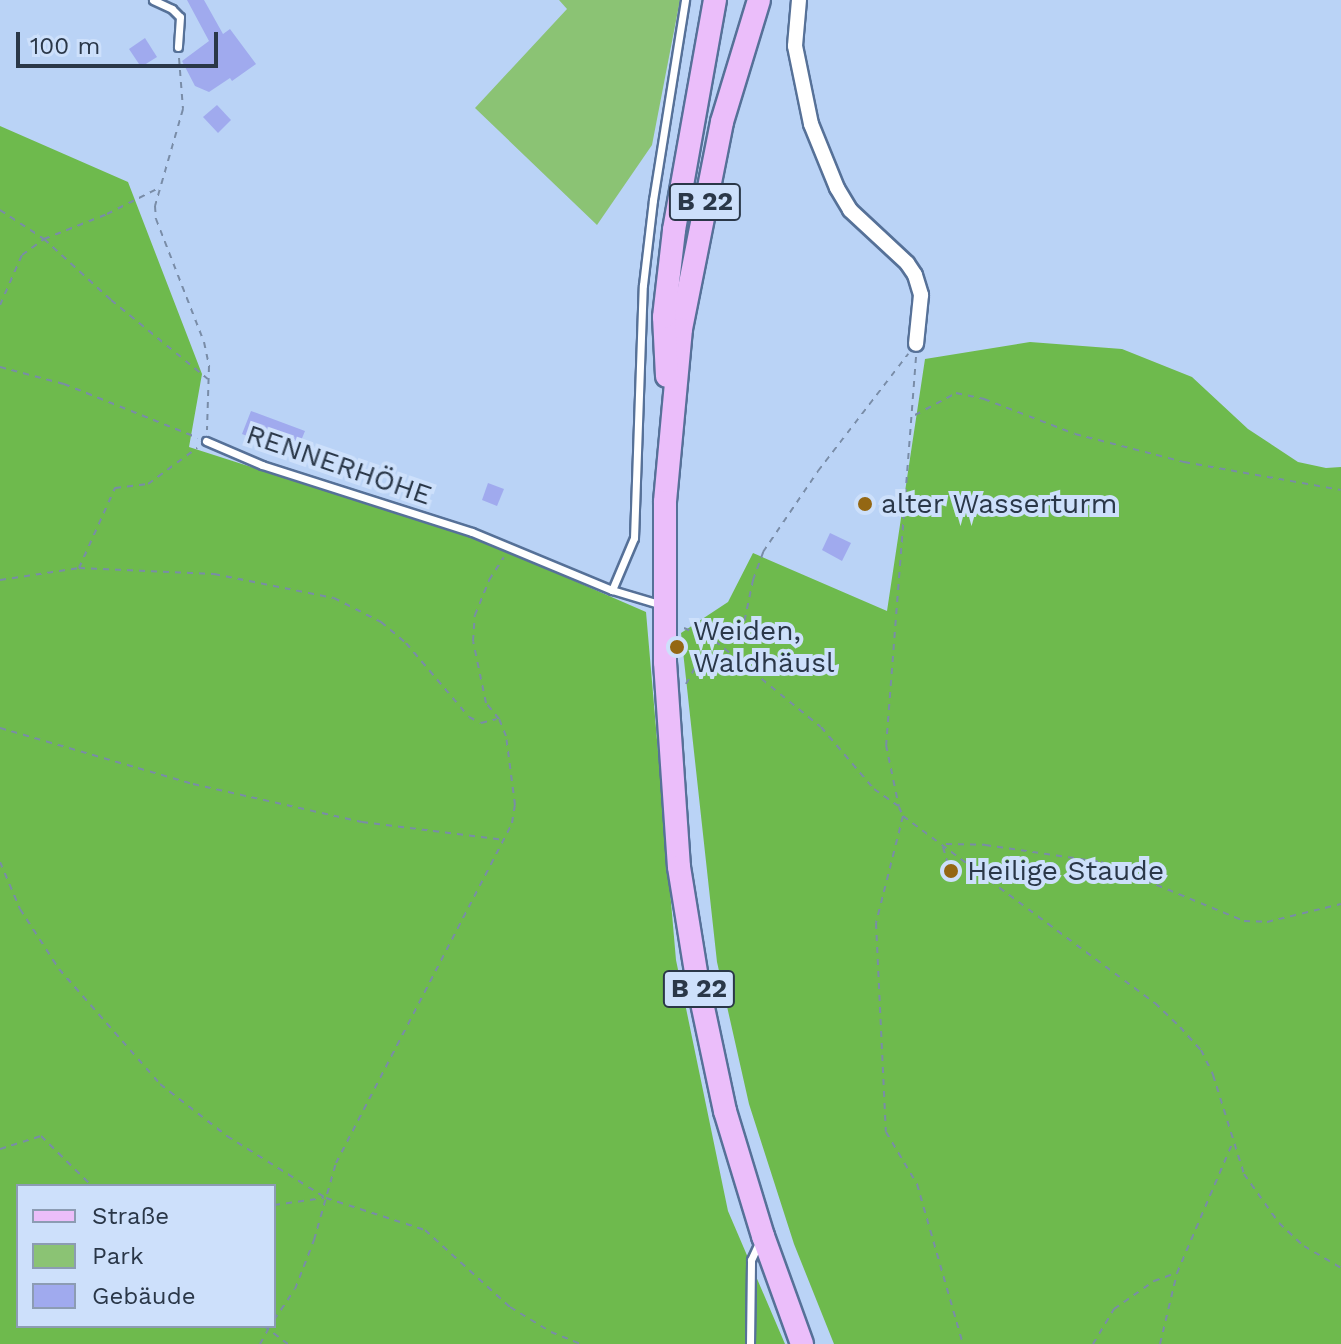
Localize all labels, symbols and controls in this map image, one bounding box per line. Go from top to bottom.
scale bar [20,16,222,66]
text: 100 m [30,32,100,60]
road number: B 22 [667,180,743,224]
street label: RENNERHÖHE [242,418,436,512]
place label: alter Wasserturm [881,487,1119,521]
marker: alter Wasserturm [856,495,874,513]
place label: Weiden, Waldhäusl [693,614,835,680]
marker: Weiden, Waldhäusl [668,638,686,656]
place label: Heilige Staude [967,854,1164,888]
marker: Heilige Staude [942,862,960,880]
road number: B 22 [661,967,737,1011]
legend [16,1184,276,1328]
text: Straße [92,1202,169,1230]
text: Park [92,1242,144,1270]
text: Gebäude [92,1282,196,1310]

